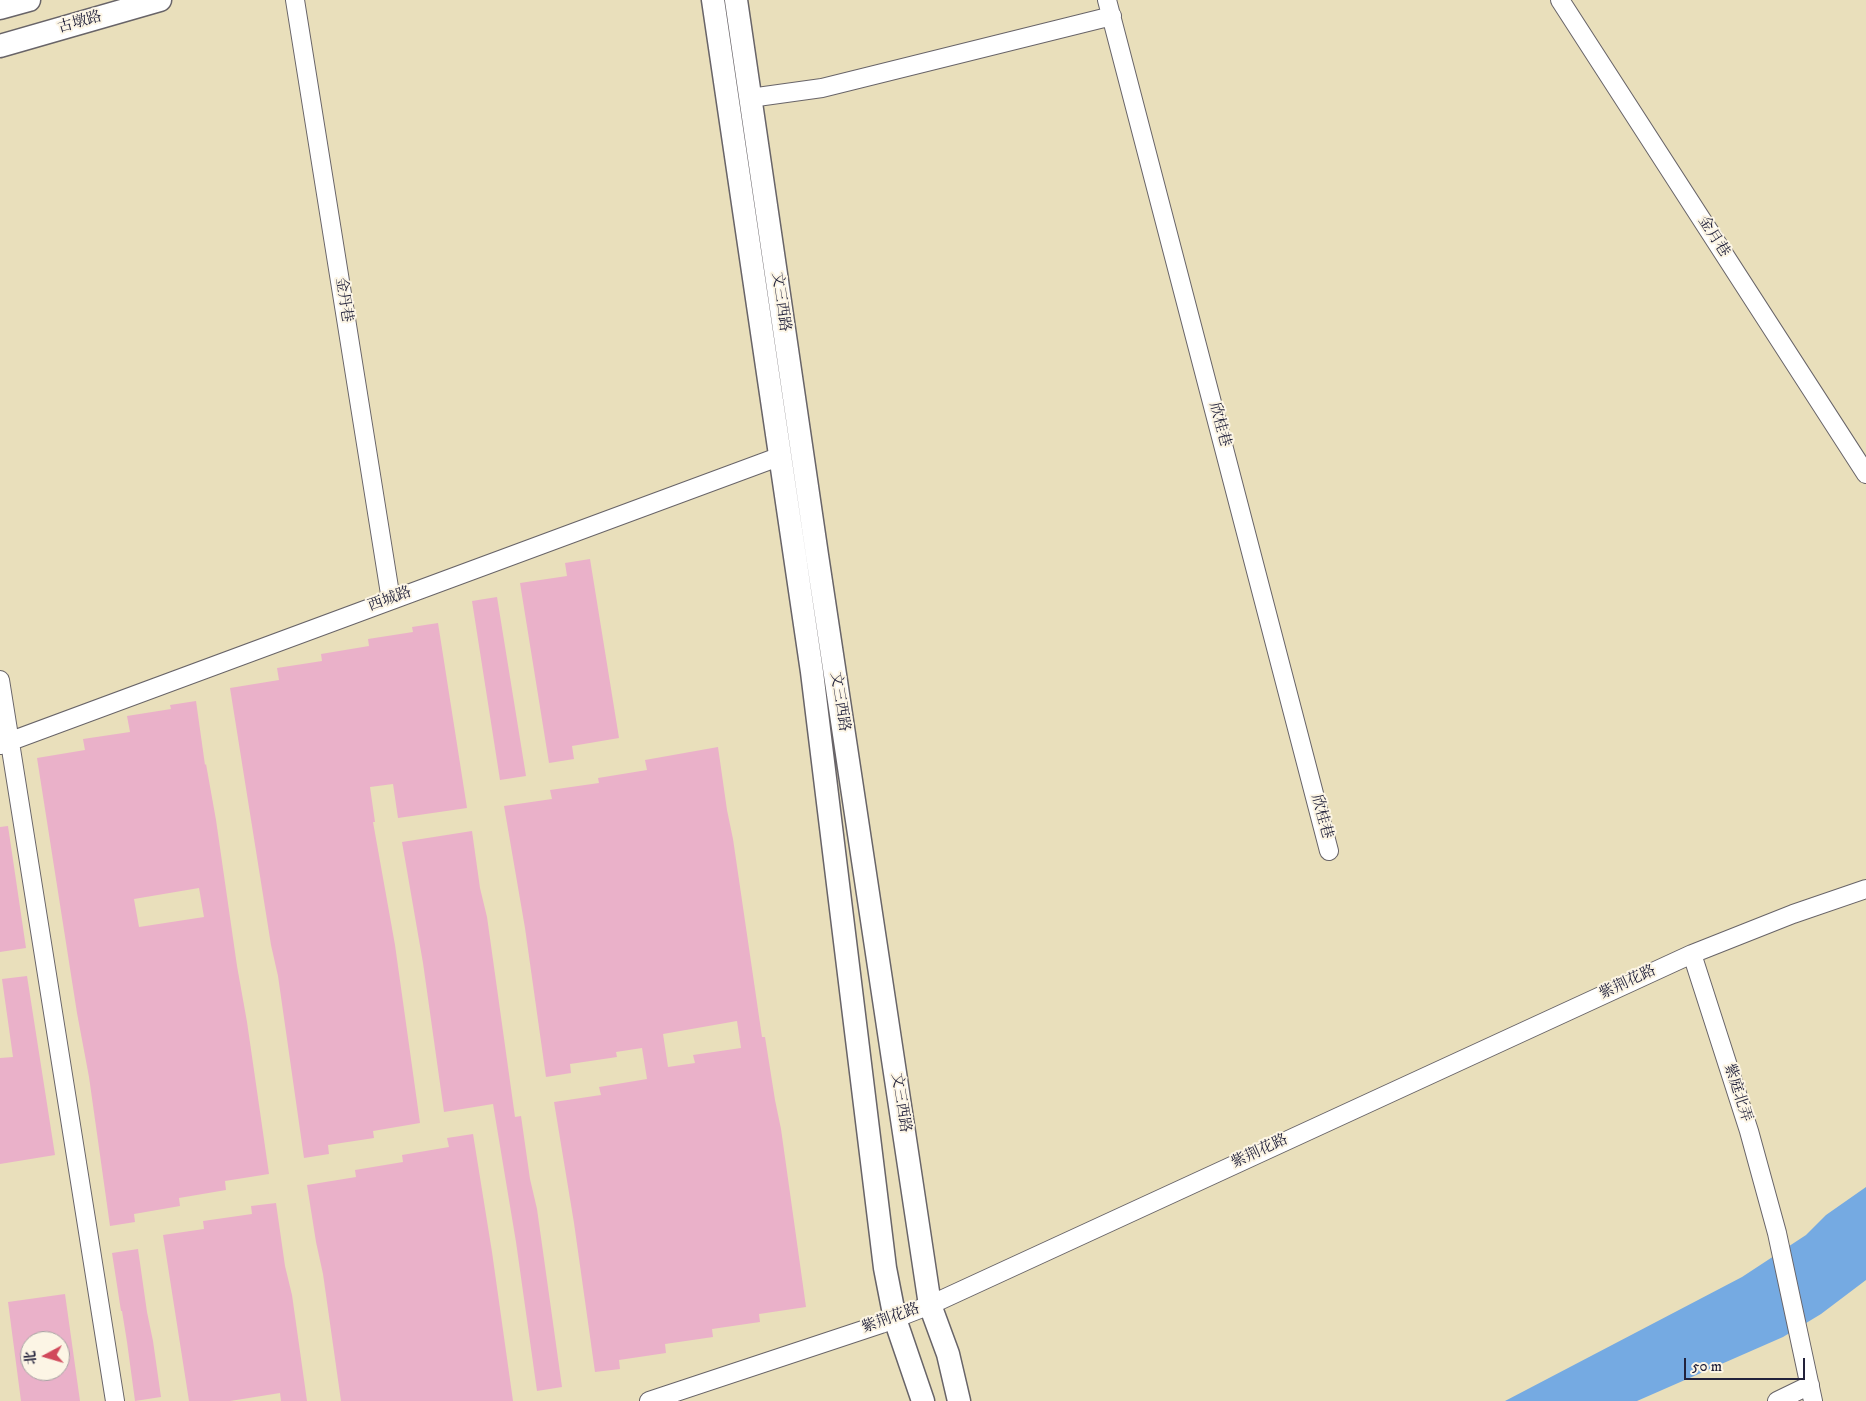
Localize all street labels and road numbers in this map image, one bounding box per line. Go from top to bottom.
street label: 古墩路 [56,8,104,38]
street label: 金月巷 [1693,213,1733,261]
street label: 文三西路 [767,271,793,333]
street label: 金丹巷 [331,276,355,324]
street label: 欣桂巷 [1204,401,1234,449]
street label: 西城路 [366,584,414,616]
street label: 文三西路 [825,671,853,733]
street label: 欣桂巷 [1306,793,1336,841]
street label: 紫荆花路 [1597,962,1659,1004]
street label: 紫庭北弄 [1719,1062,1755,1124]
street label: 文三西路 [886,1072,914,1134]
street label: 紫荆花路 [1229,1131,1291,1173]
street label: 紫荆花路 [860,1300,922,1338]

